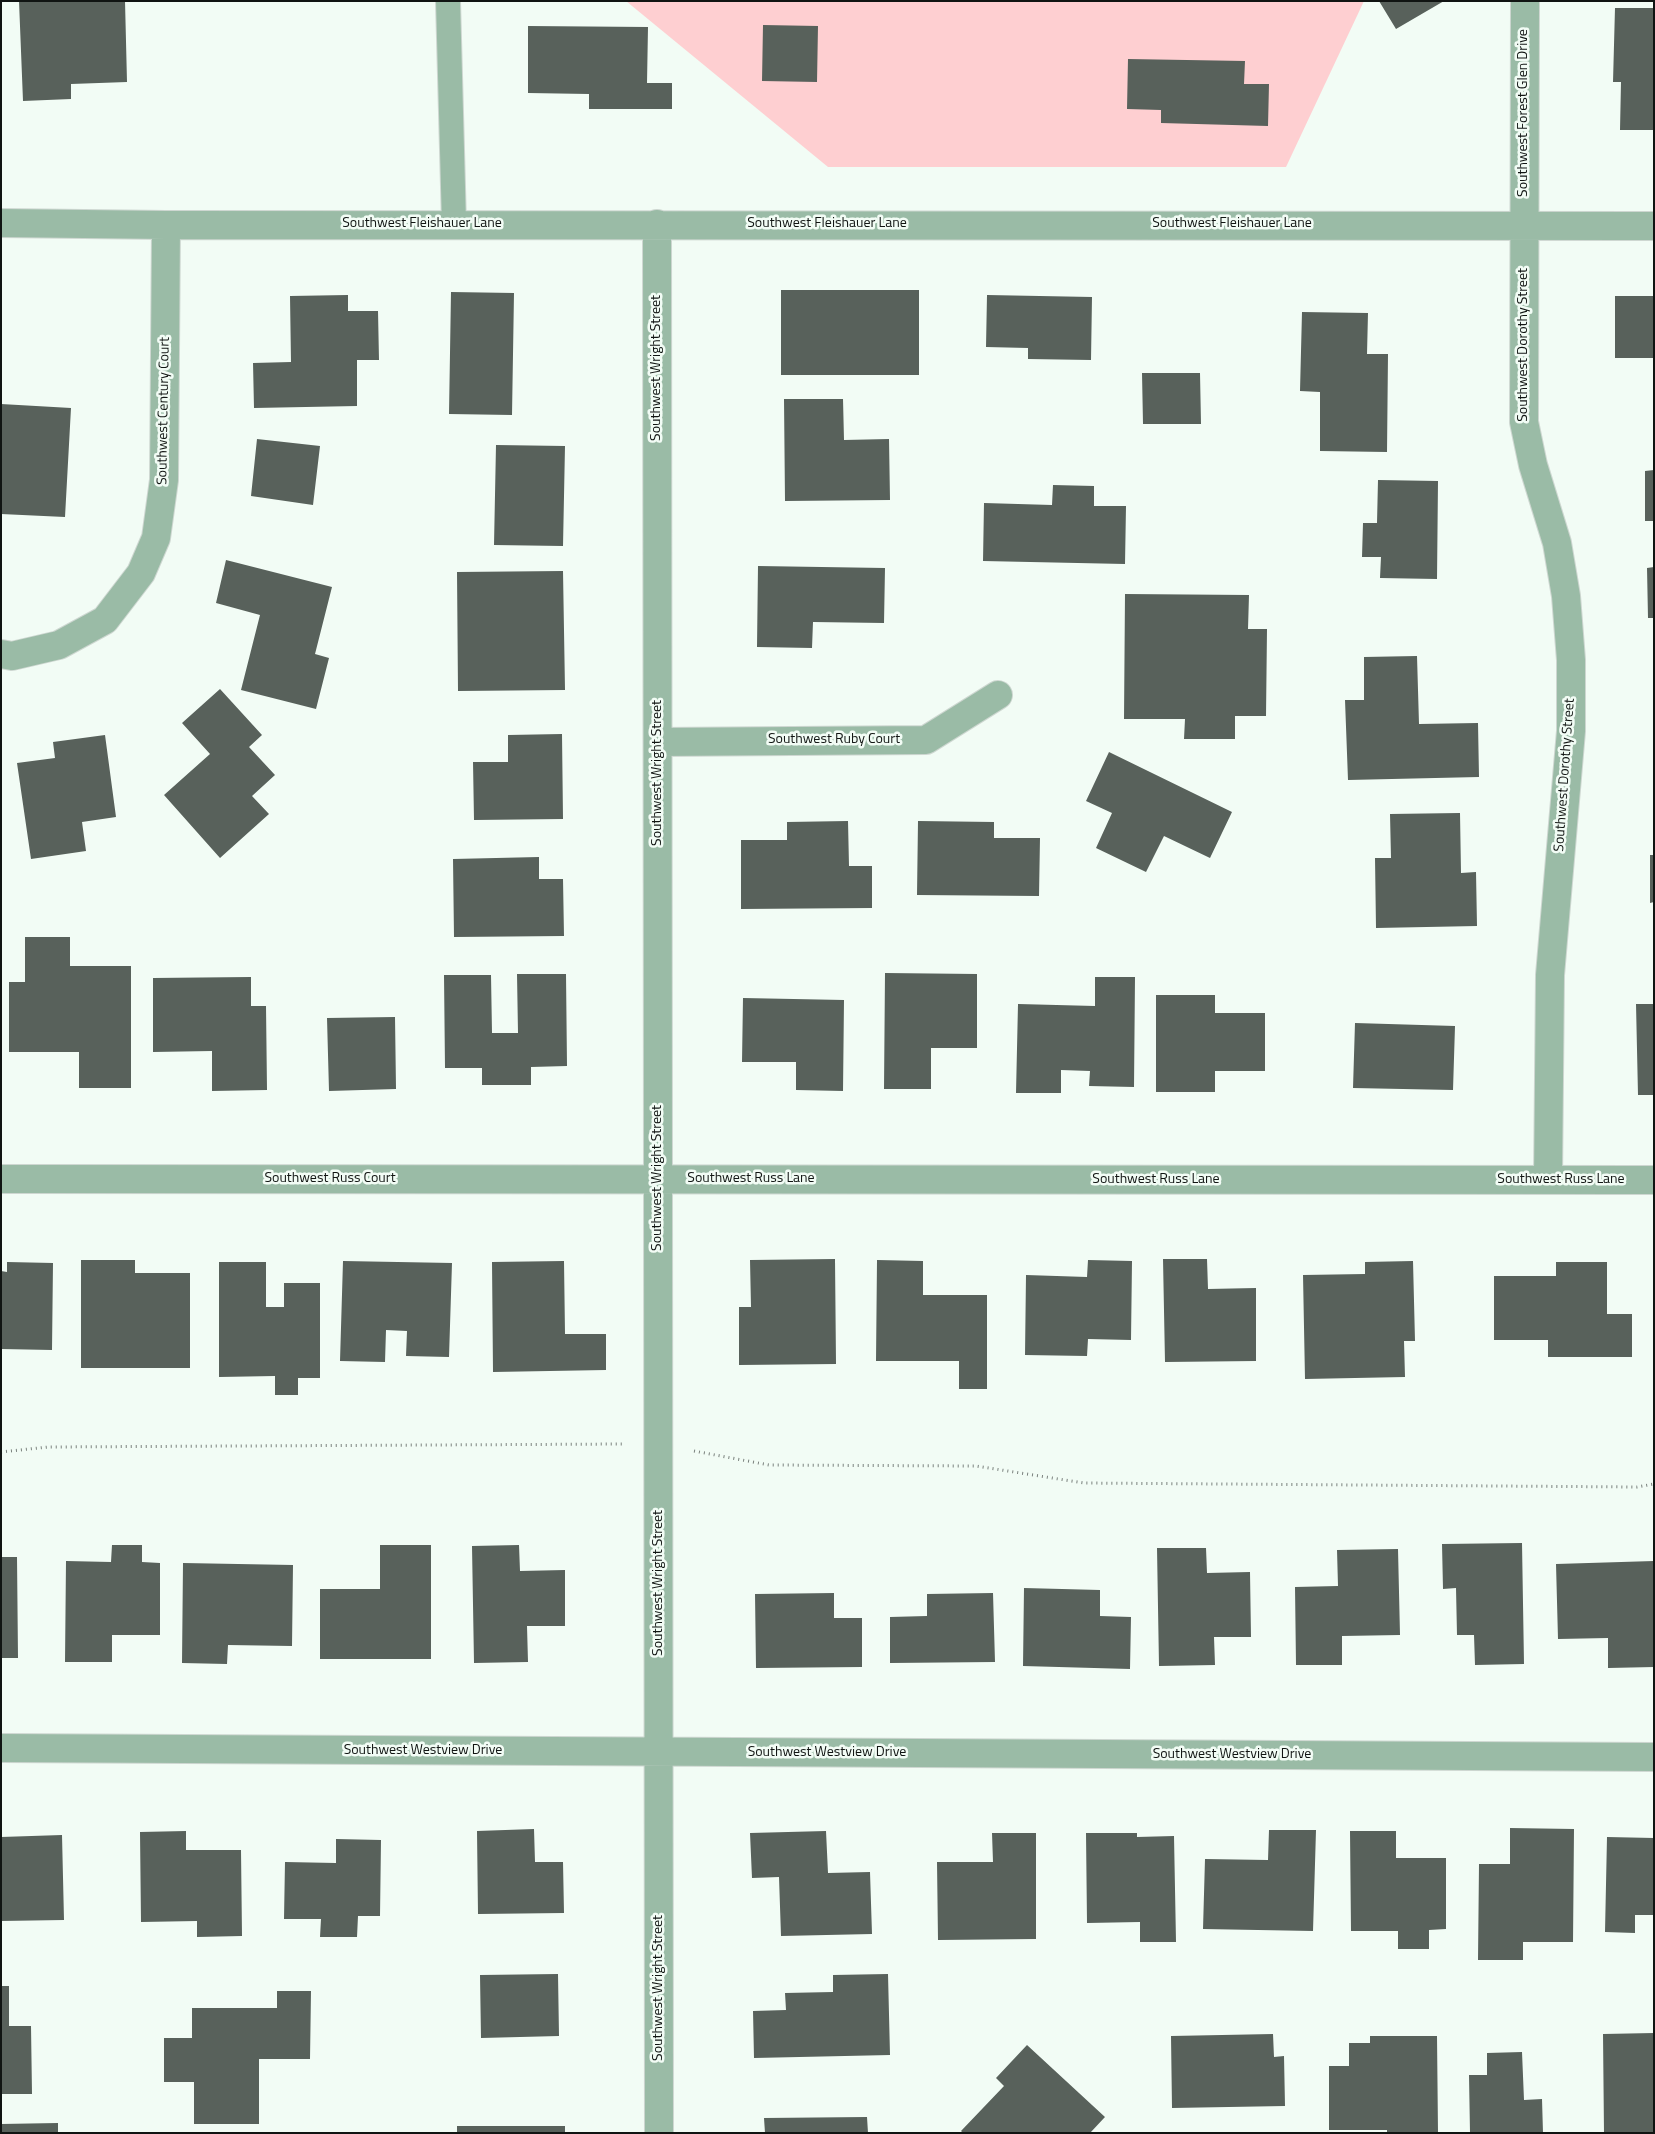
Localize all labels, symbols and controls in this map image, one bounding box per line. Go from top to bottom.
street label: Southwest Forest Glen Drive [1516,29,1532,197]
street label: Southwest Fleishauer Lane [342,216,502,232]
street label: Southwest Fleishauer Lane [747,216,907,232]
street label: Southwest Fleishauer Lane [1152,216,1312,232]
street label: Southwest Dorothy Street [1516,268,1532,422]
street label: Southwest Wright Street [649,295,665,441]
street label: Southwest Century Court [154,337,174,485]
street label: Southwest Dorothy Street [1551,698,1579,852]
street label: Southwest Wright Street [650,700,666,846]
street label: Southwest Ruby Court [768,732,900,748]
street label: Southwest Wright Street [650,1105,666,1251]
street label: Southwest Russ Court [264,1171,396,1187]
street label: Southwest Russ Lane [687,1171,815,1187]
street label: Southwest Russ Lane [1092,1172,1220,1188]
street label: Southwest Russ Lane [1497,1172,1625,1188]
street label: Southwest Wright Street [651,1510,667,1656]
street label: Southwest Westview Drive [344,1743,502,1759]
street label: Southwest Westview Drive [748,1745,906,1761]
street label: Southwest Westview Drive [1153,1747,1311,1763]
street label: Southwest Wright Street [651,1915,667,2061]

